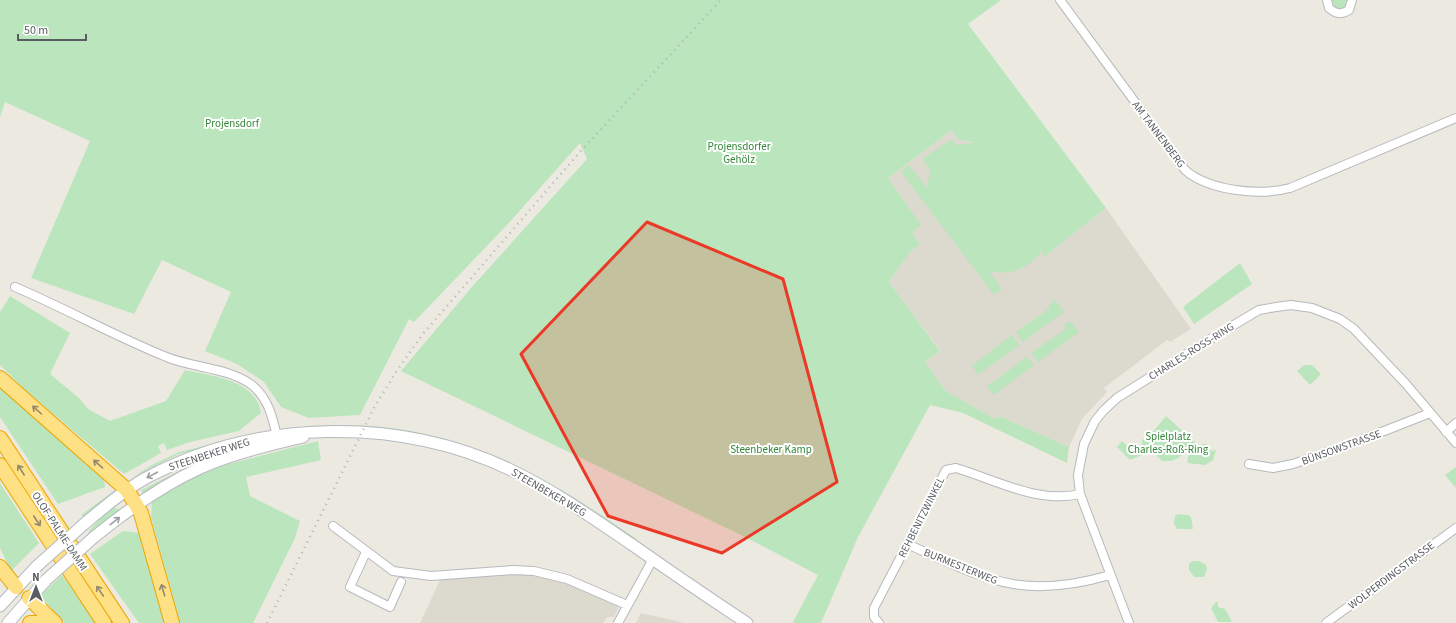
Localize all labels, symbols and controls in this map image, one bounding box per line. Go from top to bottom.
scale bar [18,16,86,42]
text: 50 m [24,22,48,39]
street label: AM TANNENBERG [1129,98,1189,171]
park label: Projensdorf [205,116,260,131]
park label: Projensdorfer Gehölz [708,139,771,167]
street label: CHARLES-ROSS-RING [1146,319,1237,384]
one-way arrow [31,406,42,415]
street label: BÜNSOWSTRASSE [1299,426,1383,469]
park label: Spielplatz Charles-Roß-Ring [1128,429,1209,457]
street label: STEENBEKER WEG [167,434,252,475]
park label: Steenbeker Kamp [730,442,812,457]
one-way arrow [92,460,103,469]
one-way arrow [17,465,25,476]
street label: STEENBEKER WEG [508,465,589,520]
one-way arrow [147,472,159,479]
street label: REHBENITZWINKEL [895,474,949,560]
street label: OLOF-PALME-DAMM [28,489,91,574]
one-way arrow [32,516,41,527]
one-way arrow [109,517,120,525]
street label: WOLPERDINGSTRASSE [1345,538,1438,613]
street label: BURMESTERWEG [922,545,1000,588]
north arrow [16,567,56,607]
text: N [32,570,40,585]
one-way arrow [159,583,166,596]
one-way arrow [96,586,104,597]

